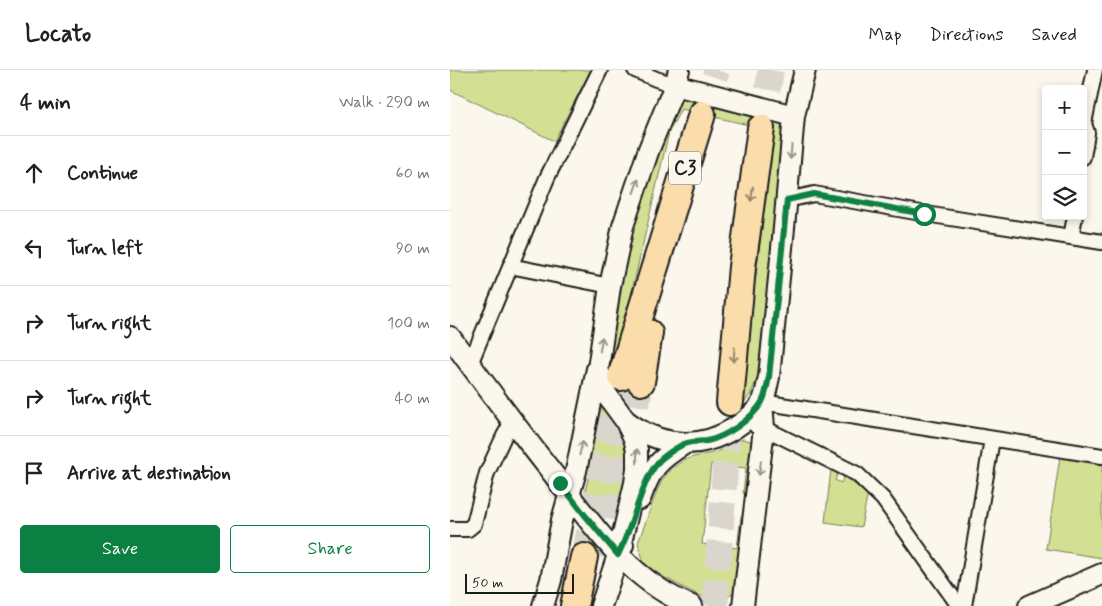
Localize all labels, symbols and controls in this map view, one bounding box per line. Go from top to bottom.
text: Locato [25,19,91,50]
text: Map [869,23,902,47]
text: Directions [930,23,1004,47]
text: Saved [1032,23,1077,47]
map controls [1042,85,1087,220]
button: + [1042,85,1087,130]
text: 4 min [20,89,71,117]
text: Walk · 290 m [339,92,430,113]
button: − [1042,130,1087,175]
one-way arrow [786,144,796,160]
road number: C3 [669,152,701,185]
icon: ahead [20,159,48,187]
text: Continue [67,161,138,186]
text: 60 m [396,163,430,184]
button: layers [1042,175,1087,220]
one-way arrow [632,178,641,194]
one-way arrow [747,185,757,201]
route start [913,203,936,226]
icon: left [20,234,48,262]
text: Turn left [67,236,143,261]
text: 90 m [396,238,430,259]
icon: right [20,309,48,337]
text: Turn right [67,311,151,336]
text: 100 m [387,313,430,334]
one-way arrow [597,337,607,353]
one-way arrow [730,347,739,363]
icon: right [20,384,48,412]
text: Turn right [67,386,151,411]
text: 40 m [394,388,430,409]
one-way arrow [577,440,586,456]
one-way arrow [632,448,642,464]
icon: arrive [20,459,48,487]
one-way arrow [755,460,765,476]
text: Arrive at destination [67,461,231,486]
route end [549,472,572,495]
button: Save [20,525,220,573]
button: Share [230,525,430,573]
scale bar [465,571,574,594]
text: 50 m [472,574,503,592]

